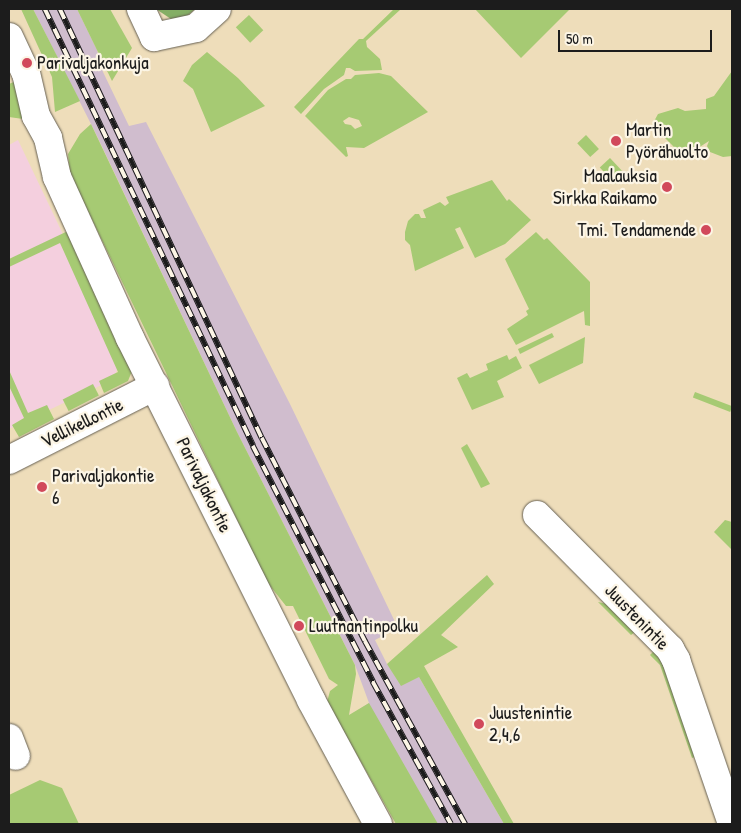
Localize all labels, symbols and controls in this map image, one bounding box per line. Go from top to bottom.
scale bar [561,20,715,52]
text: 50 m [566,28,593,49]
place label: Parivaljakonkuja [37,52,149,74]
marker: Parivaljakonkuja [21,57,33,69]
place label: Martin Pyörähuolto [626,119,708,163]
marker: Martin Pyörähuolto [610,135,622,147]
place label: Maalauksia Sirkka Raikamo [553,165,657,209]
marker: Maalauksia Sirkka Raikamo [661,181,673,193]
place label: Tmi. Tendamende [578,219,696,241]
marker: Tmi. Tendamende [700,224,712,236]
street label: Vellikellontie [37,393,127,453]
street label: Parivaljakontie [171,434,237,536]
place label: Parivaljakontie 6 [52,465,155,509]
marker: Parivaljakontie 6 [36,481,48,493]
street label: Juustenintie [600,579,674,655]
place label: Luutnantinpolku [309,615,418,637]
marker: Luutnantinpolku [293,620,305,632]
place label: Juustenintie 2,4,6 [489,702,572,746]
marker: Juustenintie 2,4,6 [473,718,485,730]

